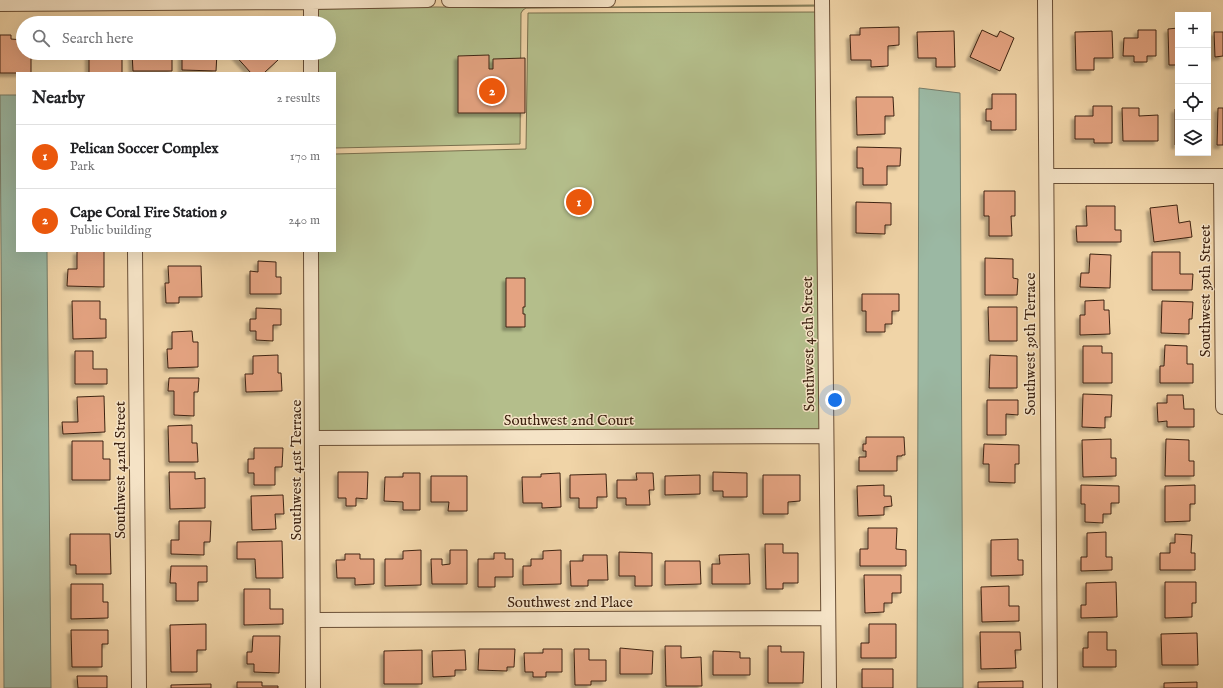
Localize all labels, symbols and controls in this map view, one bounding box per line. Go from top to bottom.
map controls [1175,12,1211,156]
button: + [1175,12,1211,48]
search box [16,16,336,60]
icon: search [30,27,52,49]
text: Search here [62,29,133,48]
button: − [1175,48,1211,84]
pin: 2 [479,76,505,106]
button: locate [1175,84,1211,120]
text: Nearby [32,88,85,109]
text: 2 results [276,90,320,107]
button: layers [1175,120,1211,156]
text: Pelican Soccer Complex [70,139,219,158]
text: 1 [43,148,47,165]
text: 170 m [290,148,320,165]
text: Park [70,158,95,175]
pin: 1 [566,187,592,217]
text: Cape Coral Fire Station 9 [70,203,227,222]
text: 2 [42,212,48,229]
text: 240 m [288,212,320,229]
text: Public building [70,222,152,239]
street label: Southwest 39th Street [1196,225,1215,357]
street label: Southwest 39th Terrace [1021,273,1040,415]
street label: Southwest 40th Street [798,276,819,412]
your location [825,390,845,410]
street label: Southwest 41st Terrace [287,400,306,540]
street label: Southwest 42nd Street [111,401,130,539]
street label: Southwest 2nd Court [504,411,634,430]
street label: Southwest 2nd Place [507,593,633,612]

